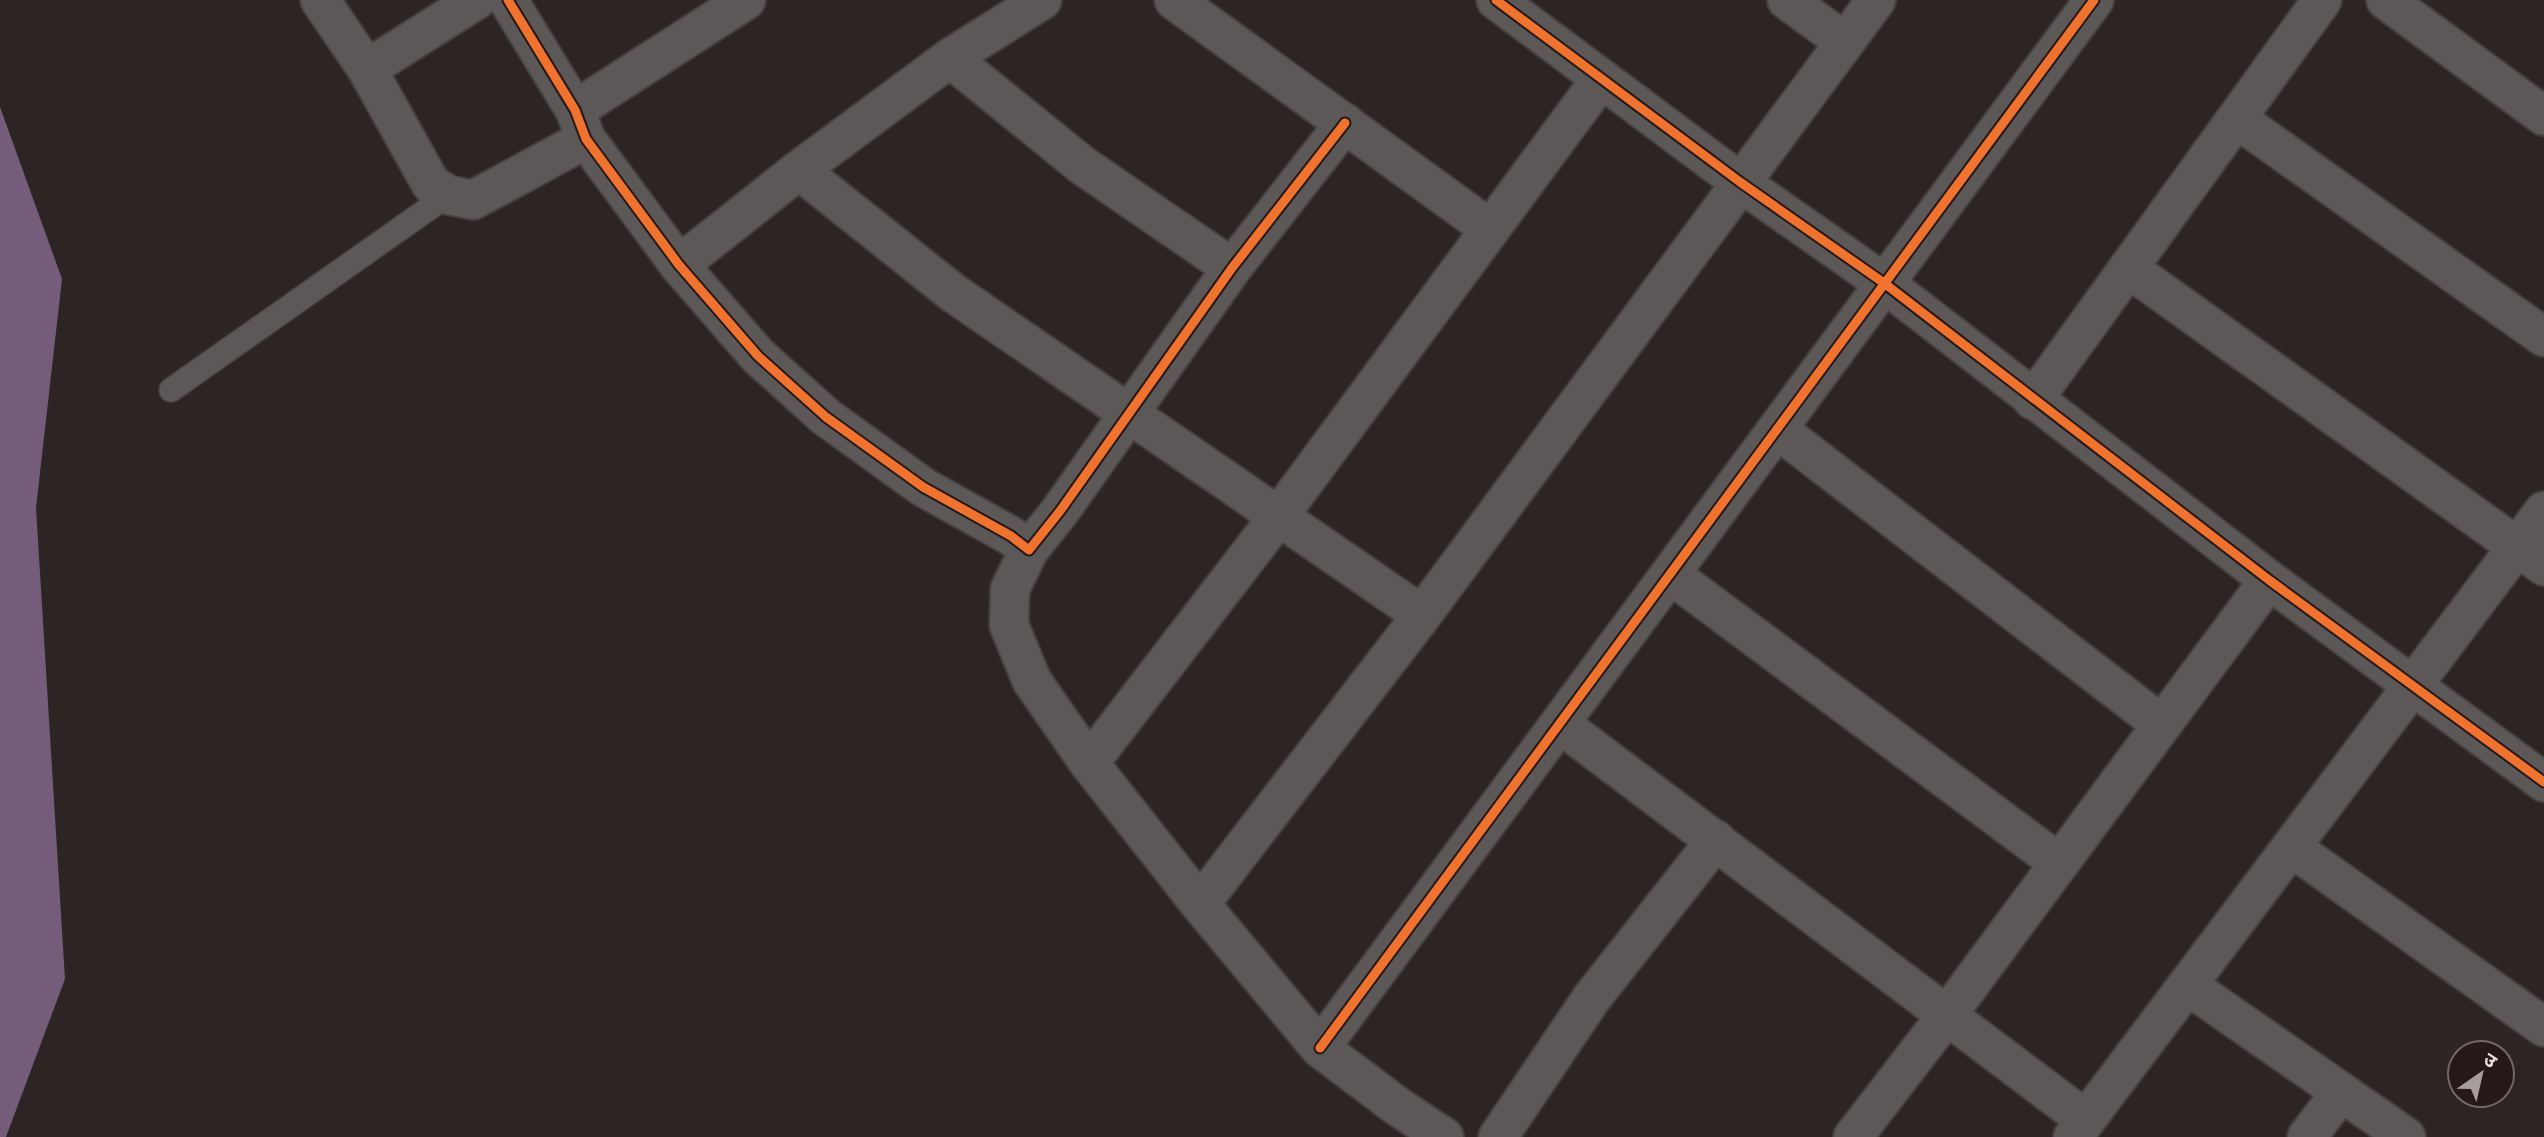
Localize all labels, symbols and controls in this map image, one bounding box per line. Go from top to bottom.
north arrow [2446,1039,2516,1109]
text: उ [2479,1047,2503,1074]

